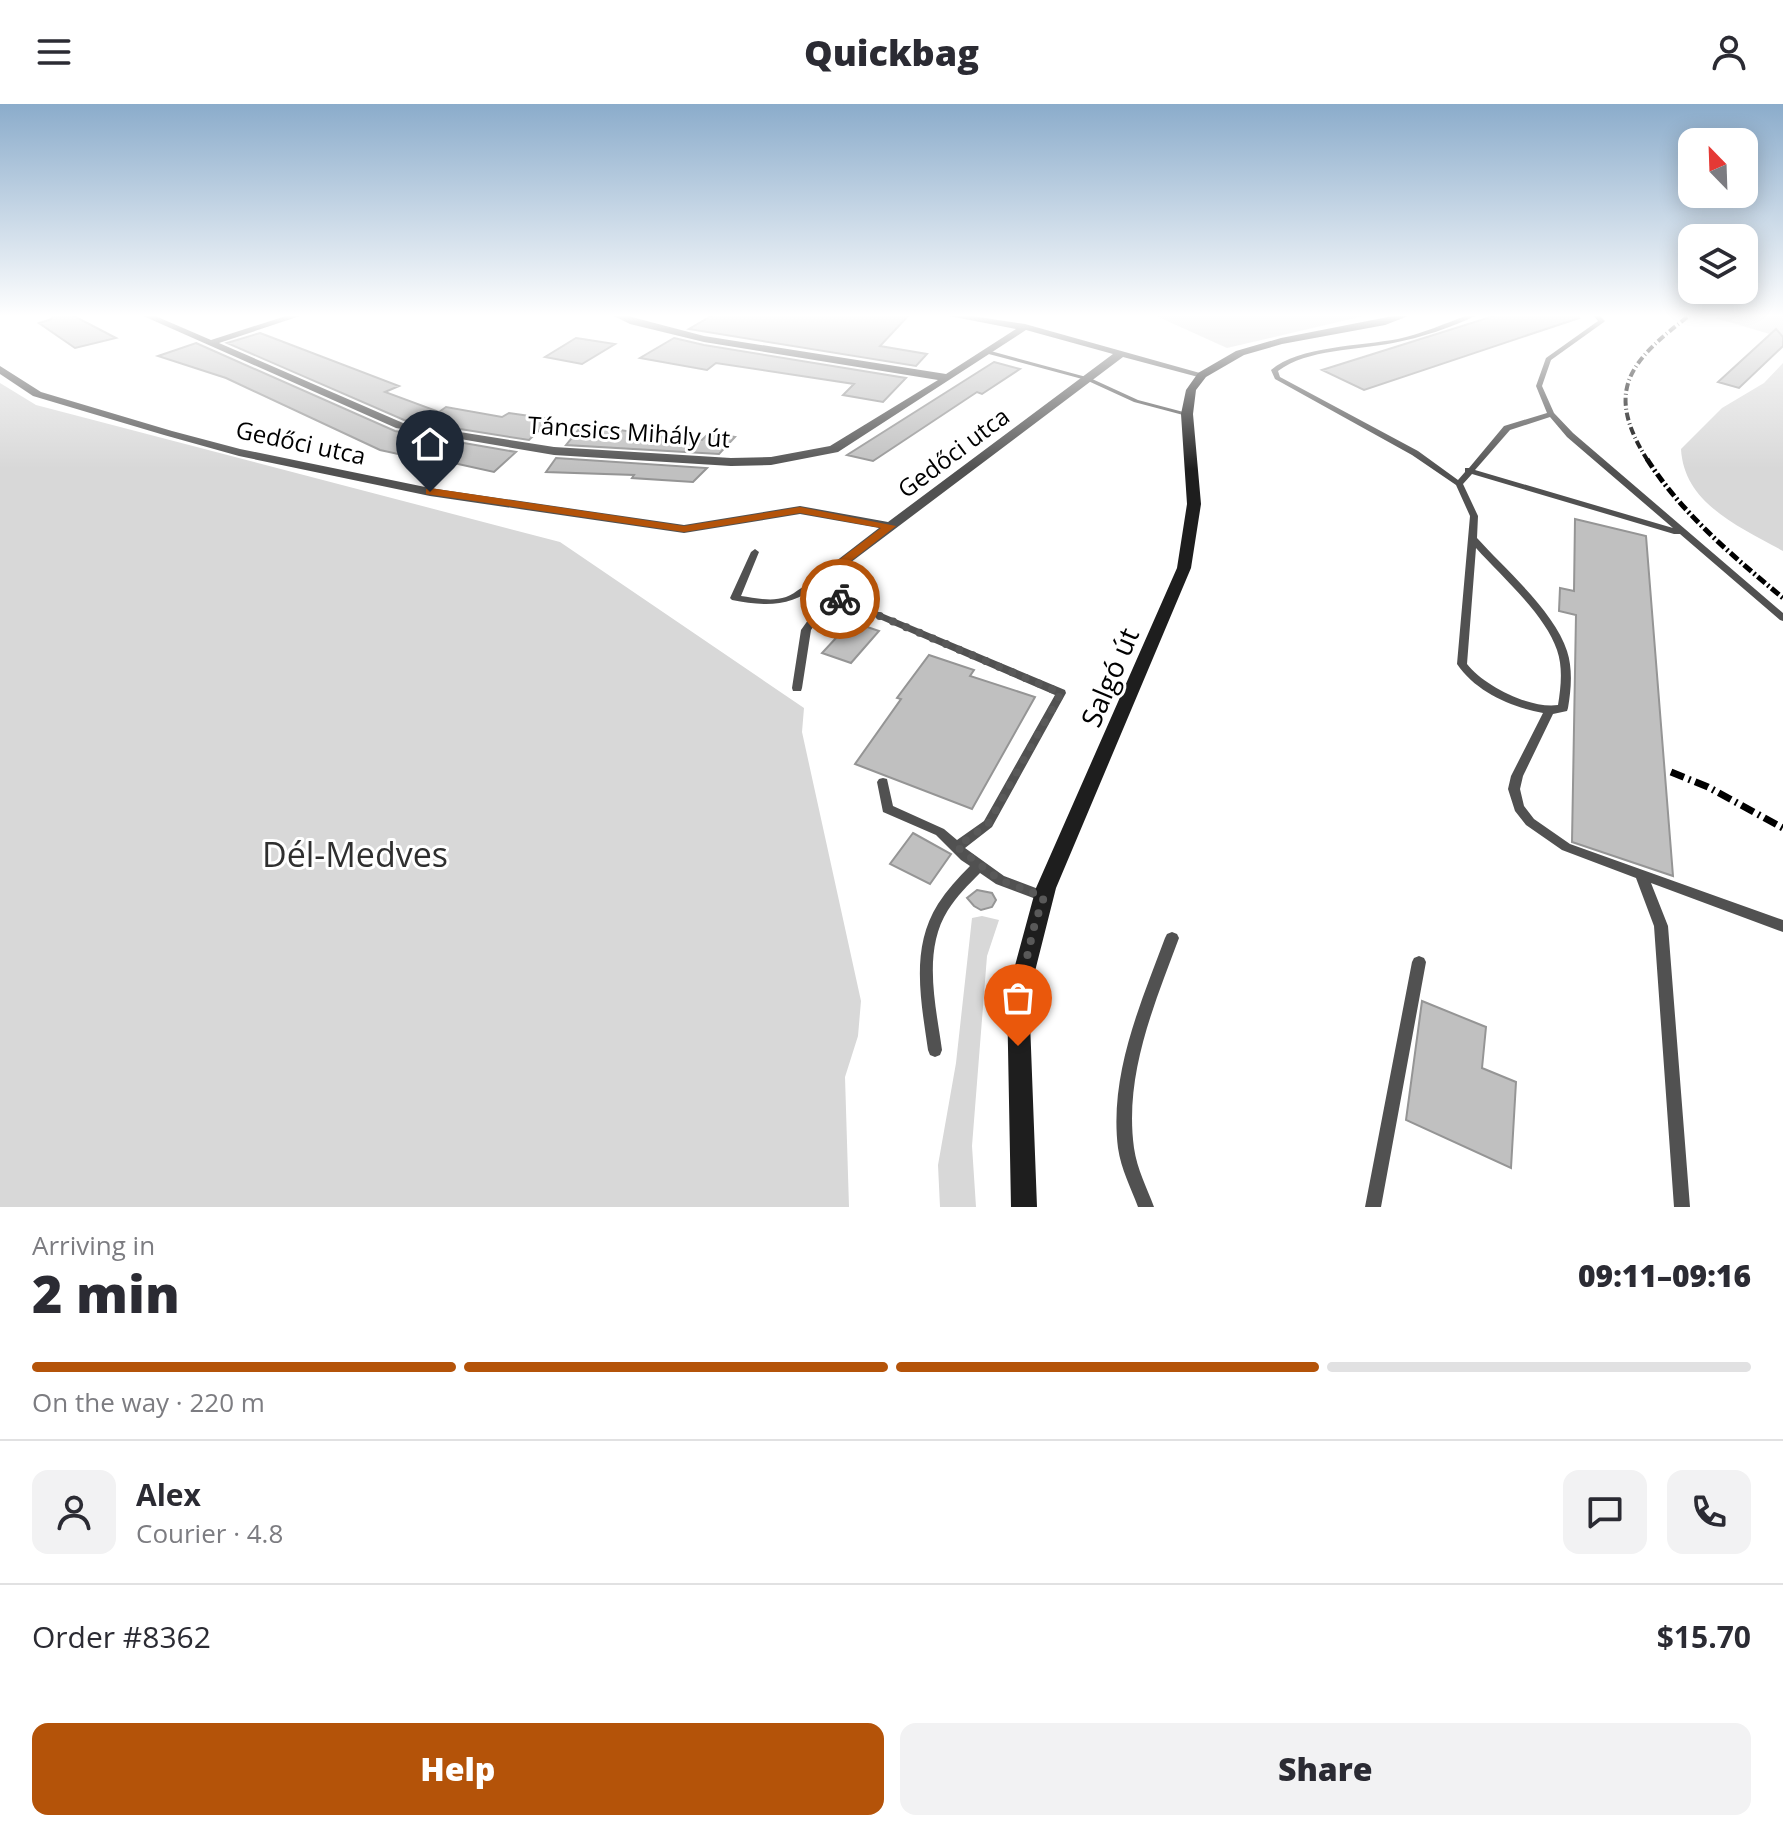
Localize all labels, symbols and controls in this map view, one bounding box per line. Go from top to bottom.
text: Quickbag [804,28,979,77]
icon: menu [32,30,76,74]
icon: person [1707,30,1751,74]
north arrow [1678,128,1758,208]
map controls [1678,128,1758,304]
button: layers [1678,224,1758,304]
street label: Gedőci utca [890,399,1016,505]
street label: Táncsics Mihály út [527,407,731,455]
pin [396,410,464,492]
street label: Gedőci utca [233,412,369,472]
icon: home [408,422,452,466]
courier [800,559,880,639]
icon: bike [818,577,862,621]
street label: Salgó út [1071,621,1147,732]
park label: Dél-Medves [262,831,448,877]
pin [984,964,1052,1046]
icon: bag [996,976,1040,1020]
text: Arriving in [32,1227,155,1263]
text: 09:11–09:16 [1578,1255,1751,1296]
text: 2 min [32,1257,180,1328]
text: On the way · 220 m [32,1384,265,1420]
button: person [32,1470,116,1554]
button: chat [1563,1470,1647,1554]
button: phone [1667,1470,1751,1554]
text: Alex [136,1474,201,1515]
text: Courier · 4.8 [136,1515,283,1551]
text: Order #8362 [32,1616,211,1657]
text: $15.70 [1657,1616,1751,1657]
button: Help [32,1723,884,1815]
button: Share [900,1723,1751,1815]

